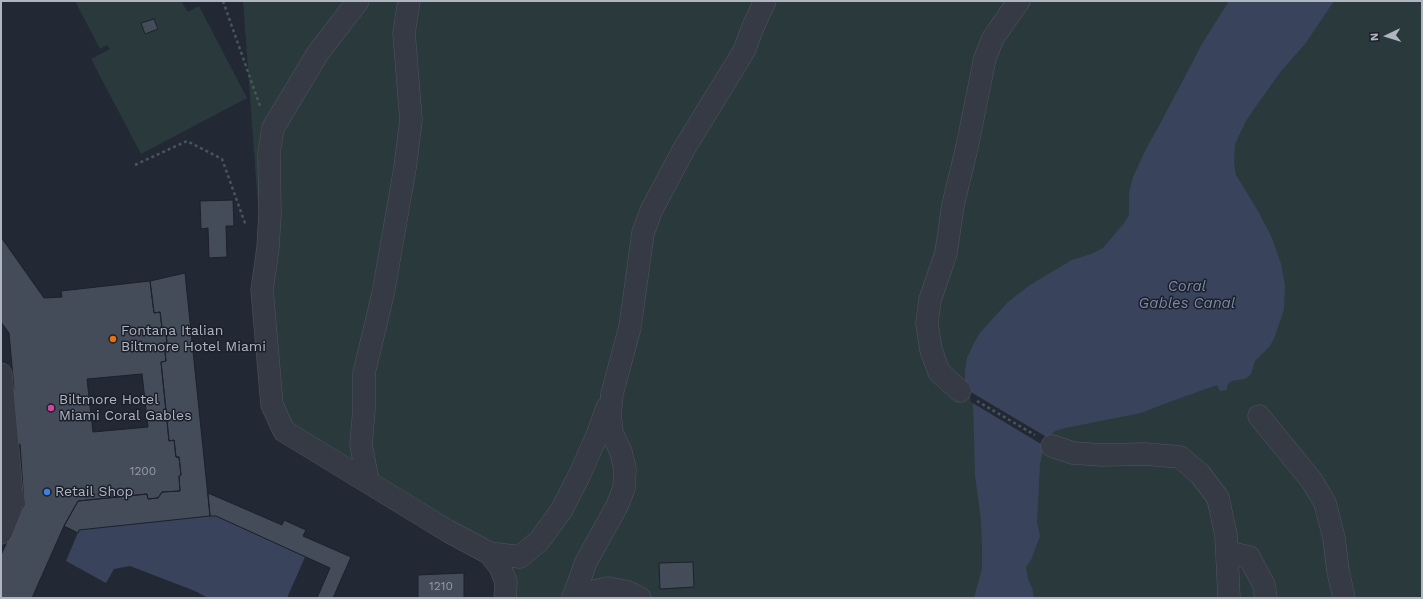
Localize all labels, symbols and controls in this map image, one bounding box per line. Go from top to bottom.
north arrow [1367,16,1407,56]
text: N [1368,32,1381,41]
water label: Coral Gables Canal [1139,278,1235,313]
place label: Fontana Italian Biltmore Hotel Miami [121,323,266,356]
marker: Fontana Italian Biltmore Hotel Miami [108,334,118,344]
place label: Biltmore Hotel Miami Coral Gables [59,392,192,424]
marker: Biltmore Hotel Miami Coral Gables [46,403,56,413]
house number: 1200 [130,464,156,478]
place label: Retail Shop [55,484,133,500]
marker: Retail Shop [42,487,52,497]
house number: 1210 [429,579,453,593]

